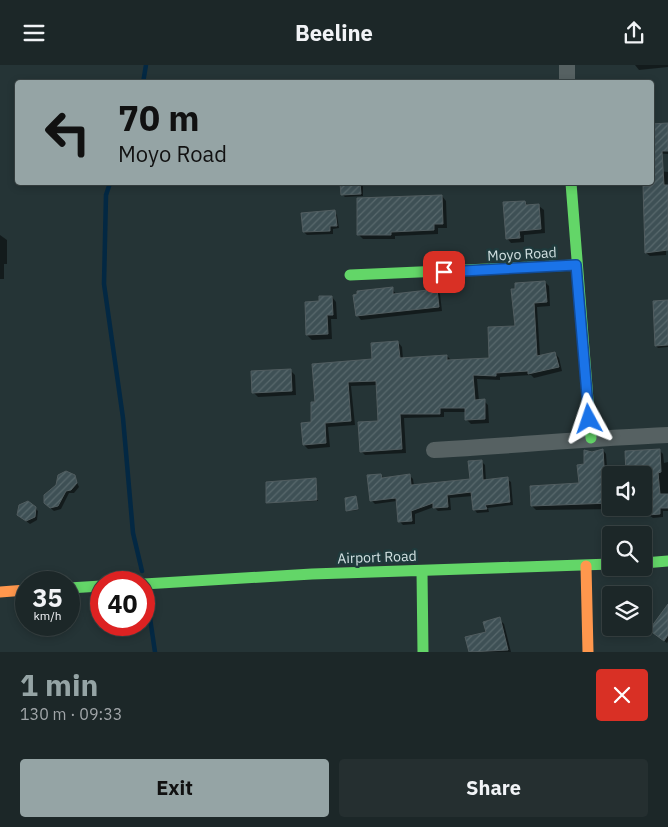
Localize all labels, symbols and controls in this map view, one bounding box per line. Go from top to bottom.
text: Beeline [295,18,373,47]
icon: menu [20,19,48,47]
icon: share [620,19,648,47]
text: 70 m [118,95,200,141]
icon: left [35,100,100,165]
text: Moyo Road [118,139,227,168]
street label: Moyo Road [487,243,557,265]
pin [423,251,465,293]
icon: arrive [430,258,458,286]
position arrow [562,392,614,444]
map controls [602,466,652,636]
button: sound [602,466,652,516]
button: search [602,526,652,576]
street label: Airport Road [337,547,417,567]
speed limit sign: 40 [90,571,155,636]
text: 35 [32,581,63,614]
button: layers [602,586,652,636]
text: km/h [33,608,62,623]
text: 1 min [20,665,98,704]
button: close [596,669,648,721]
text: 130 m · 09:33 [20,704,122,724]
button: Exit [20,759,329,817]
button: Share [339,759,648,817]

